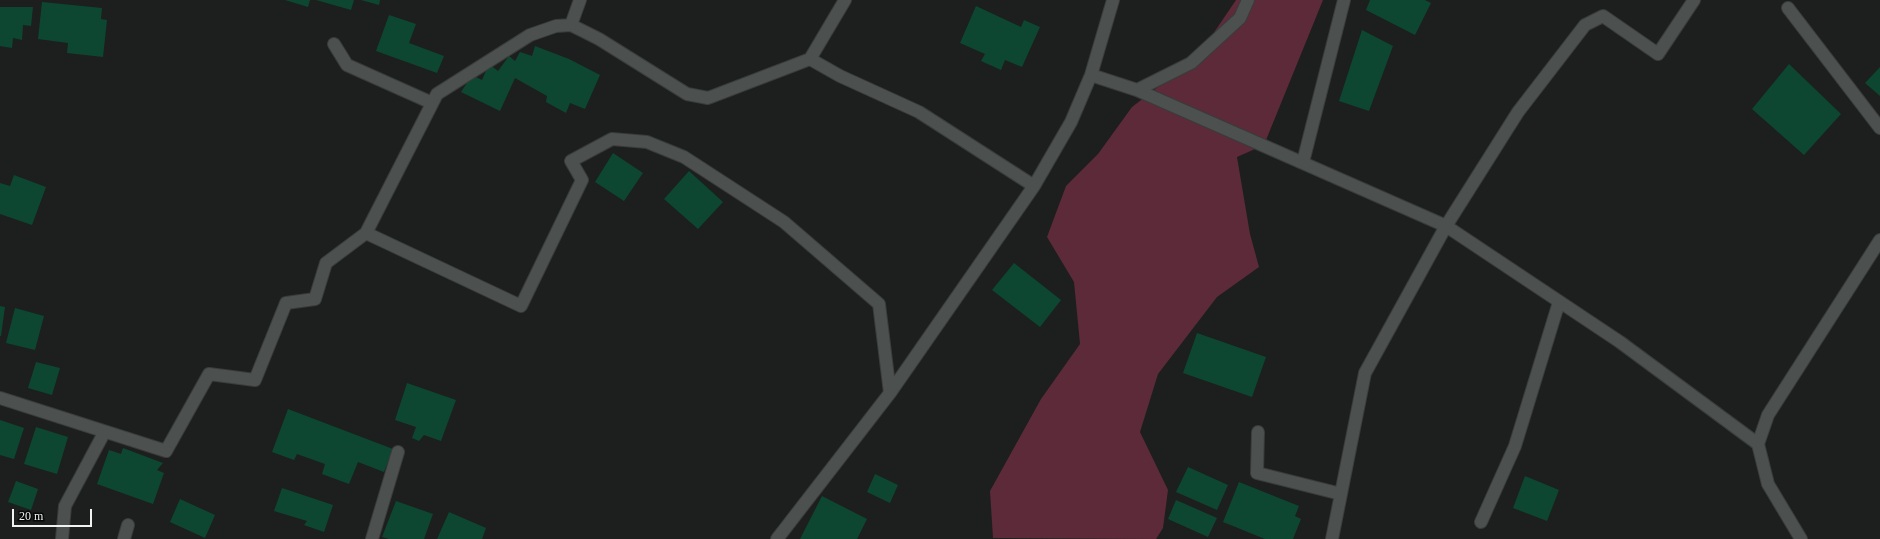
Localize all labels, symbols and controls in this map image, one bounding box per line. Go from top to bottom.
scale bar [14,501,94,527]
text: 20 m [19,509,43,523]

